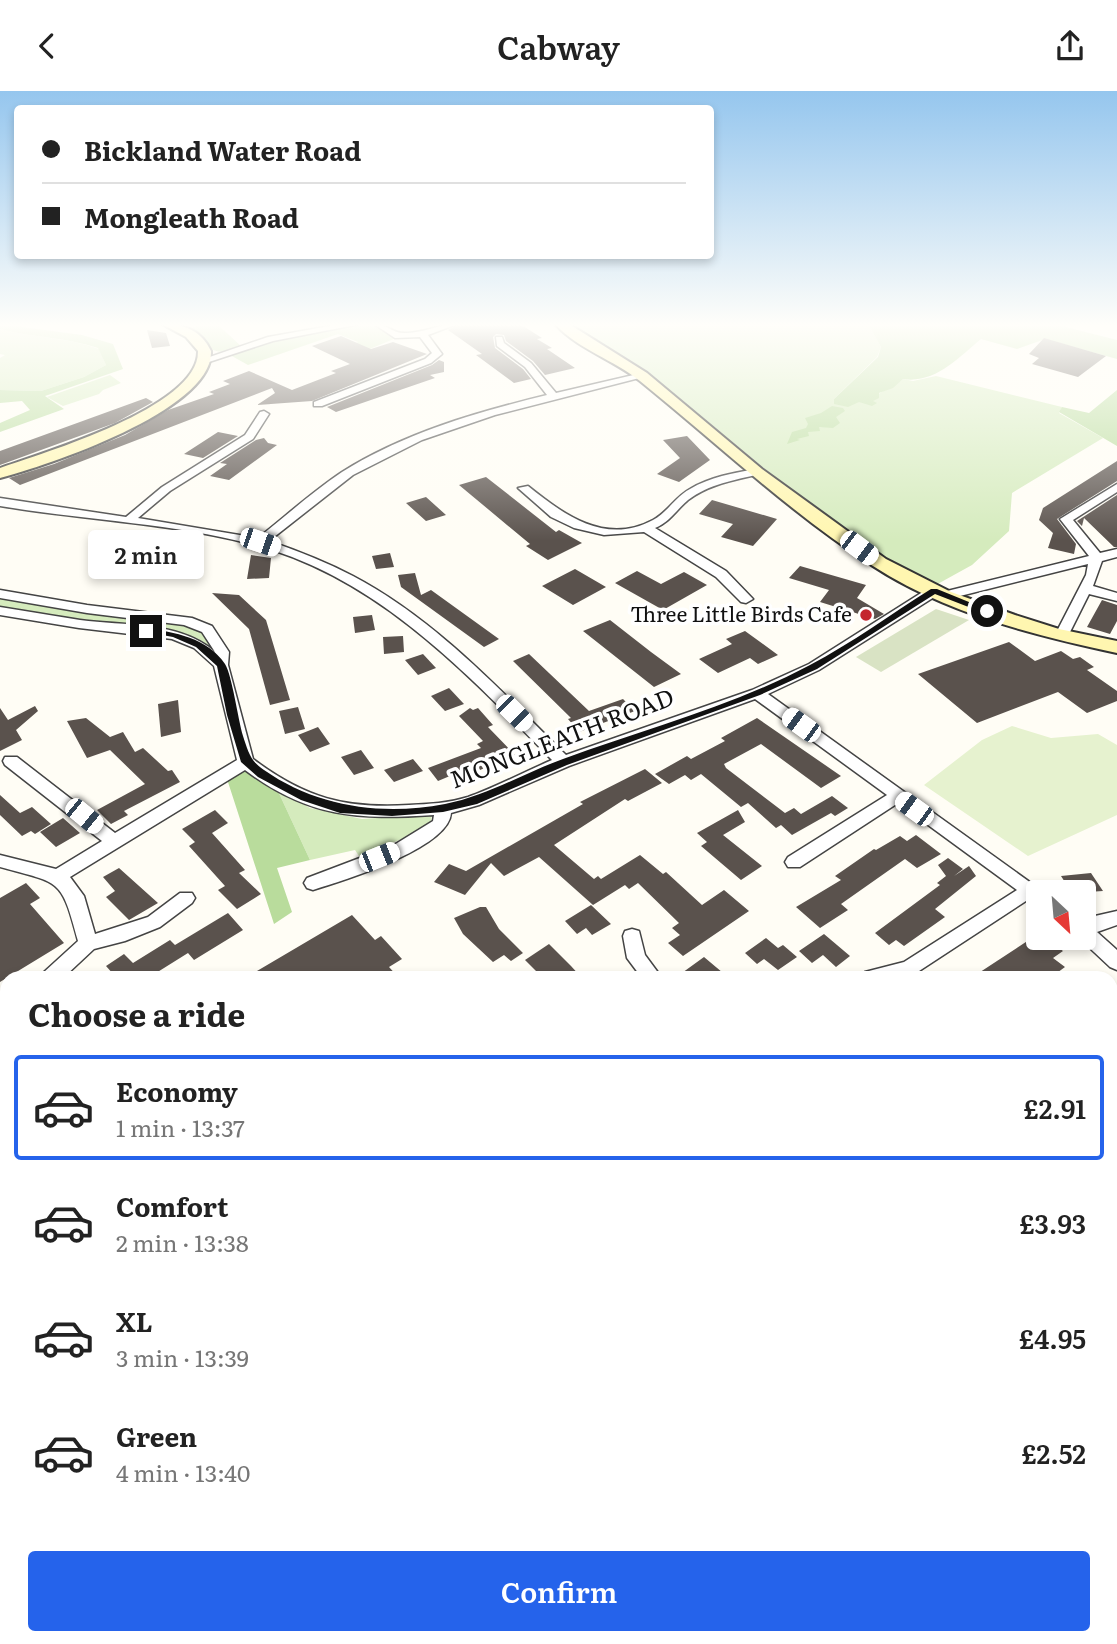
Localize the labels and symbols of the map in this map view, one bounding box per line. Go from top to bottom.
car [237,525,284,559]
car [836,527,883,569]
callout: 2 min [88,529,204,579]
route start [971,595,1003,627]
place label: Three Little Birds Cafe [630,597,852,628]
marker: Three Little Birds Cafe [858,607,874,623]
route end [130,615,162,647]
street label: MONGLEATH ROAD [444,678,678,796]
car [492,691,537,735]
car [778,704,825,746]
car [891,788,938,830]
car [62,795,107,837]
car [356,839,403,875]
north arrow [1026,880,1096,950]

